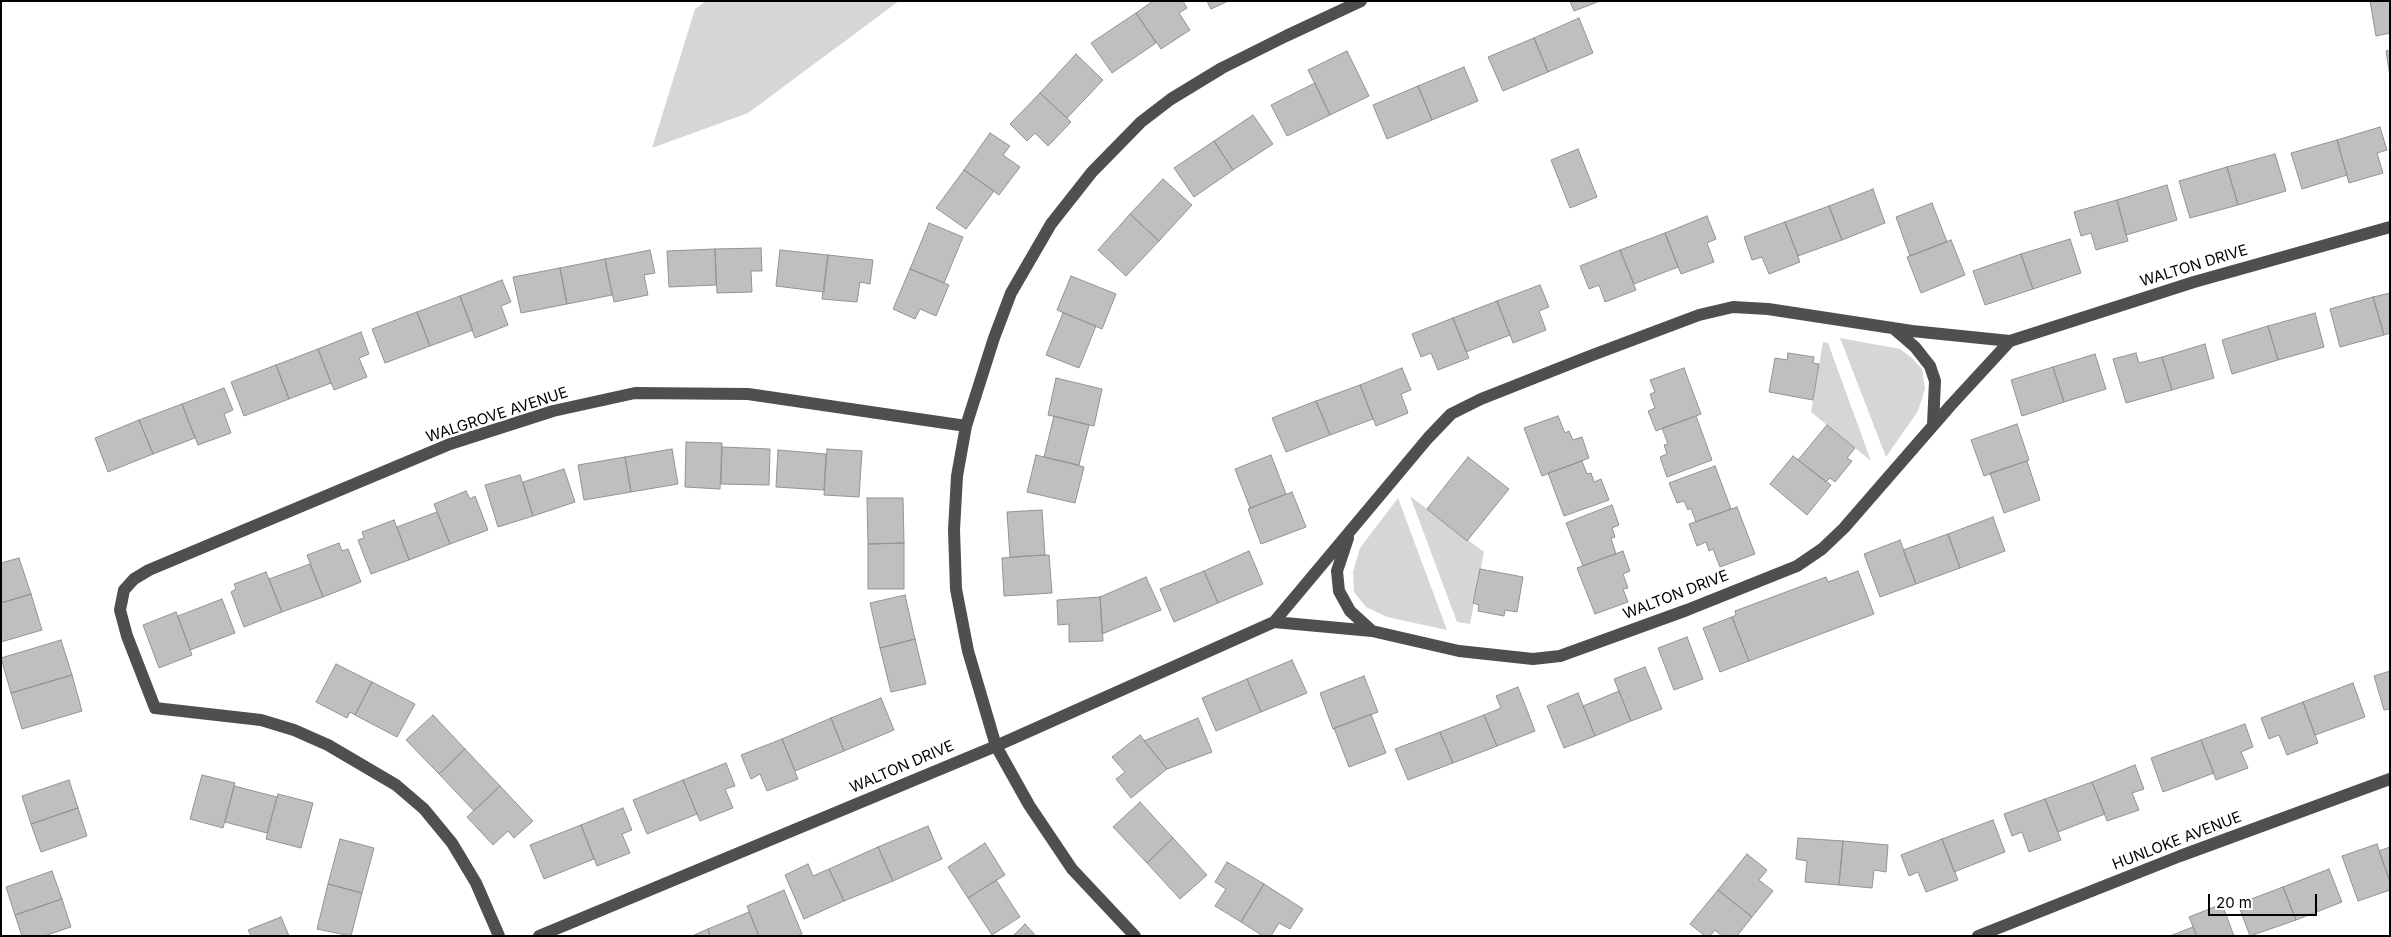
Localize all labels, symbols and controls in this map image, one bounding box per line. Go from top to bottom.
street label: WALTON DRIVE [2138,241,2250,291]
street label: WALGROVE AVENUE [424,384,570,446]
street label: WALTON DRIVE [1621,567,1731,623]
street label: WALTON DRIVE [847,737,957,797]
street label: HUNLOKE AVENUE [2110,808,2244,874]
scale bar [2211,884,2320,916]
text: 20 m [2216,893,2252,912]

